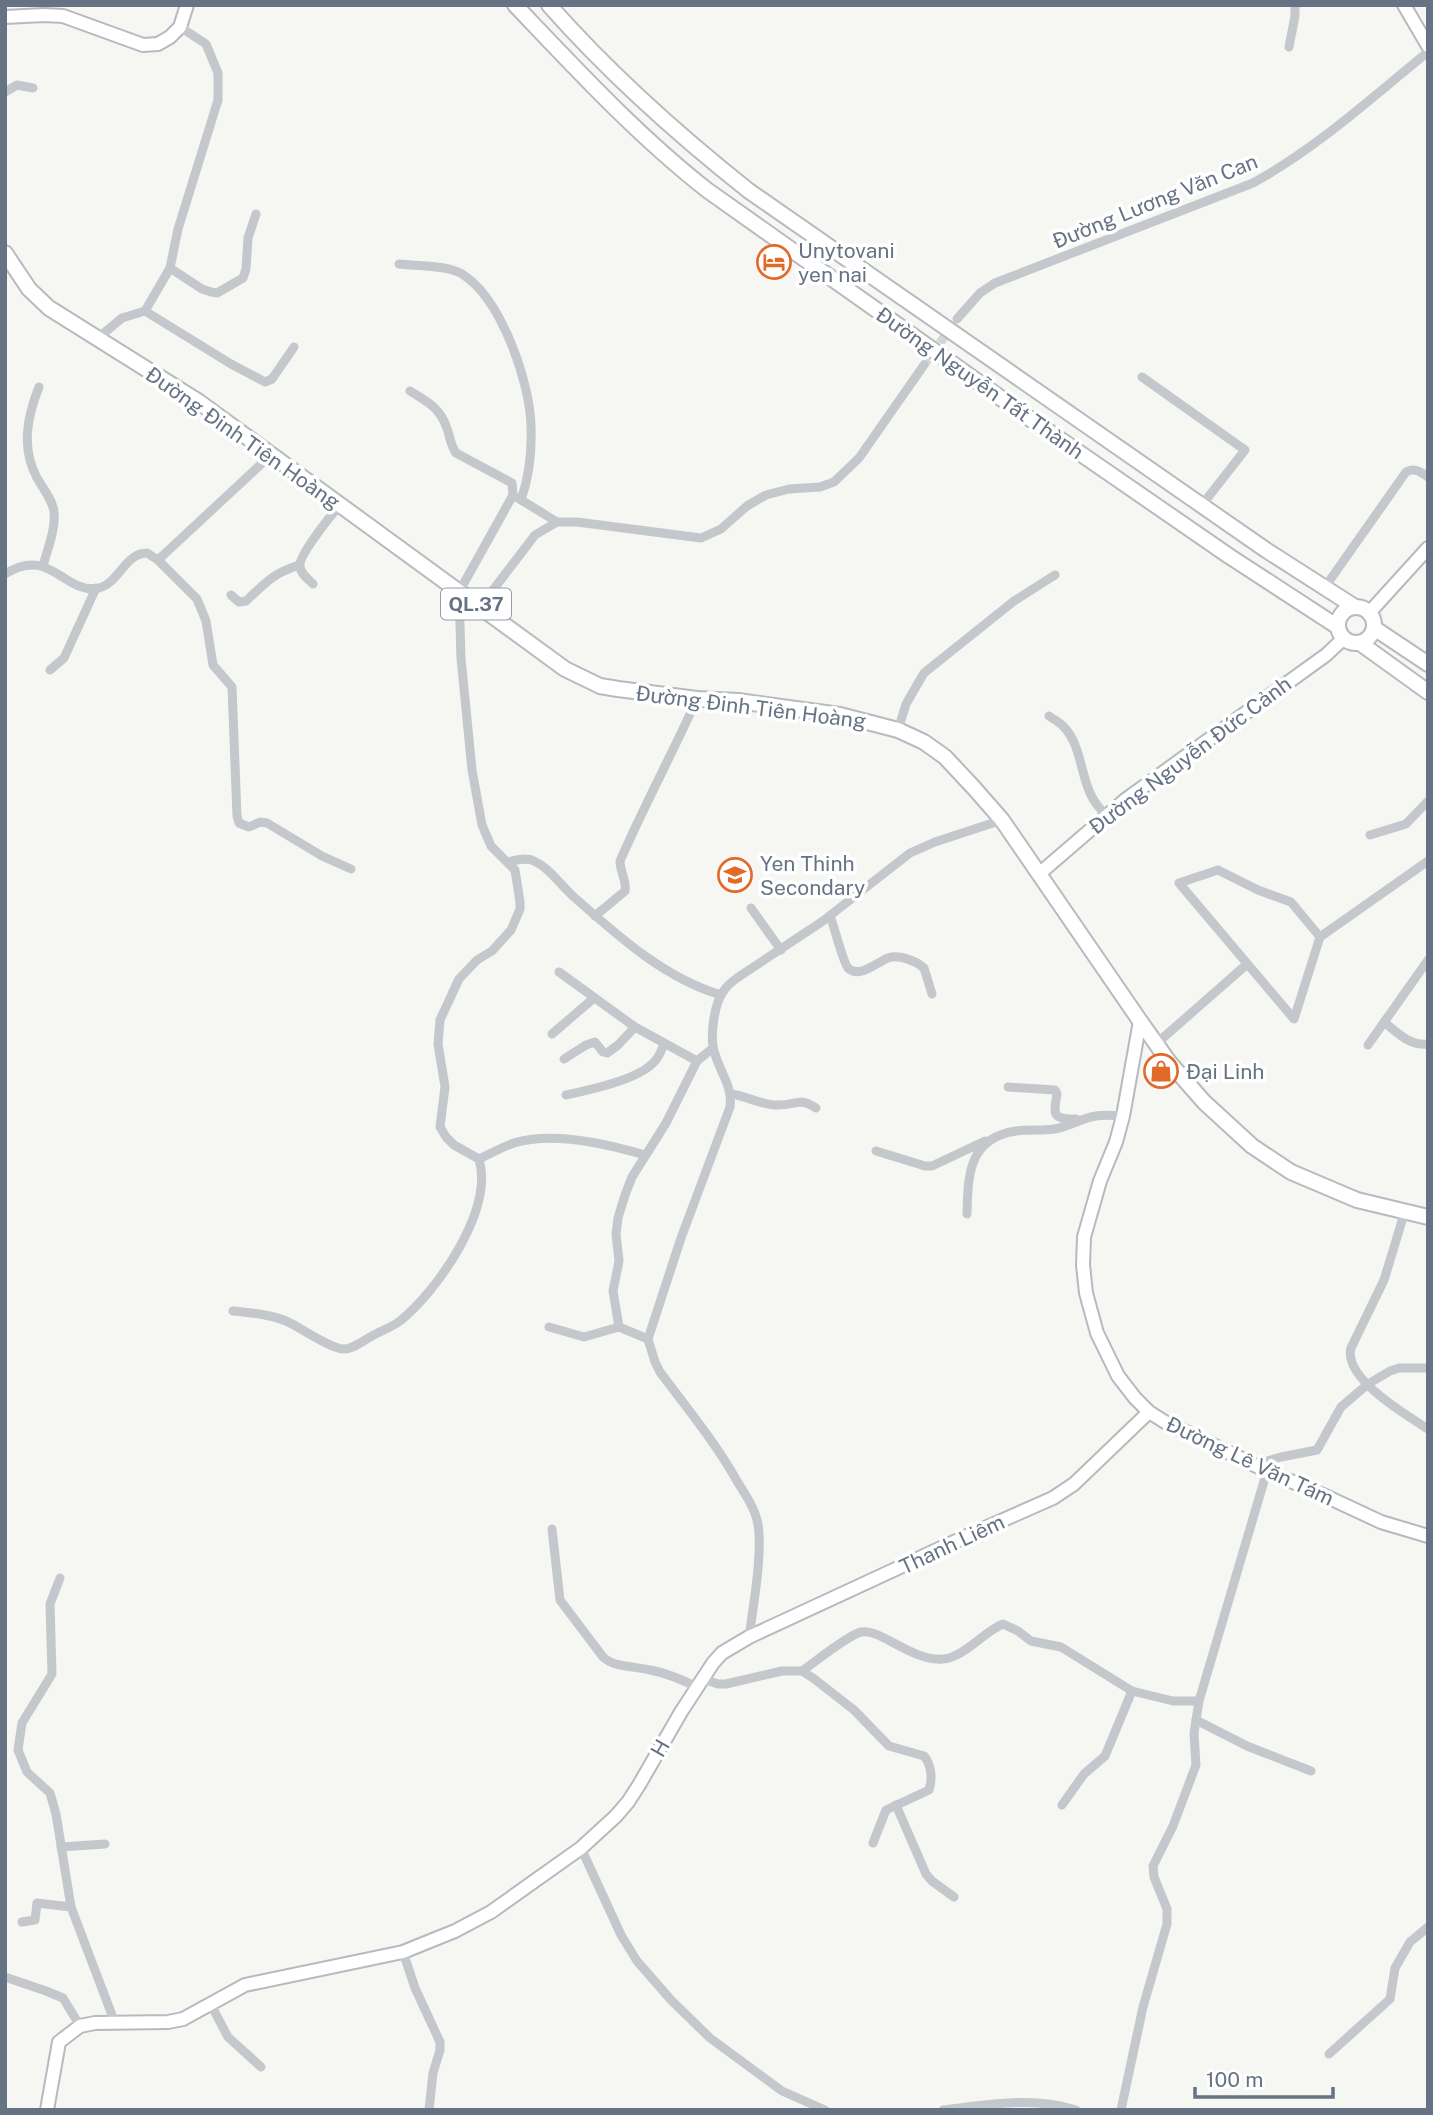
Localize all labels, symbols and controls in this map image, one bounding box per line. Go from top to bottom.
street label: Đường Lương Văn Can [1049,148,1261,254]
place label: Unytovani yen nai [798,238,895,287]
hotel icon: Unytovani yen nai [755,243,793,281]
street label: Đường Nguyễn Tất Thành [871,302,1089,464]
street label: Đường Đinh Tiên Hoàng [141,361,345,515]
road number: QL.37 [441,589,511,620]
street label: Đường Nguyễn Đức Cảnh [1084,671,1296,839]
street label: Đường Đinh Tiên Hoàng [634,680,868,734]
place label: Yen Thinh Secondary [760,851,865,900]
school or university icon: Yen Thinh Secondary [716,856,754,894]
shop icon: Đại Linh [1142,1052,1180,1090]
place label: Đại Linh [1186,1059,1264,1084]
street label: Đường Lê Văn Tám [1162,1411,1338,1511]
street label: Thanh Liêm [896,1509,1008,1579]
street label: H [645,1735,675,1761]
scale bar [1195,2056,1333,2100]
text: 100 m [1206,2067,1263,2092]

